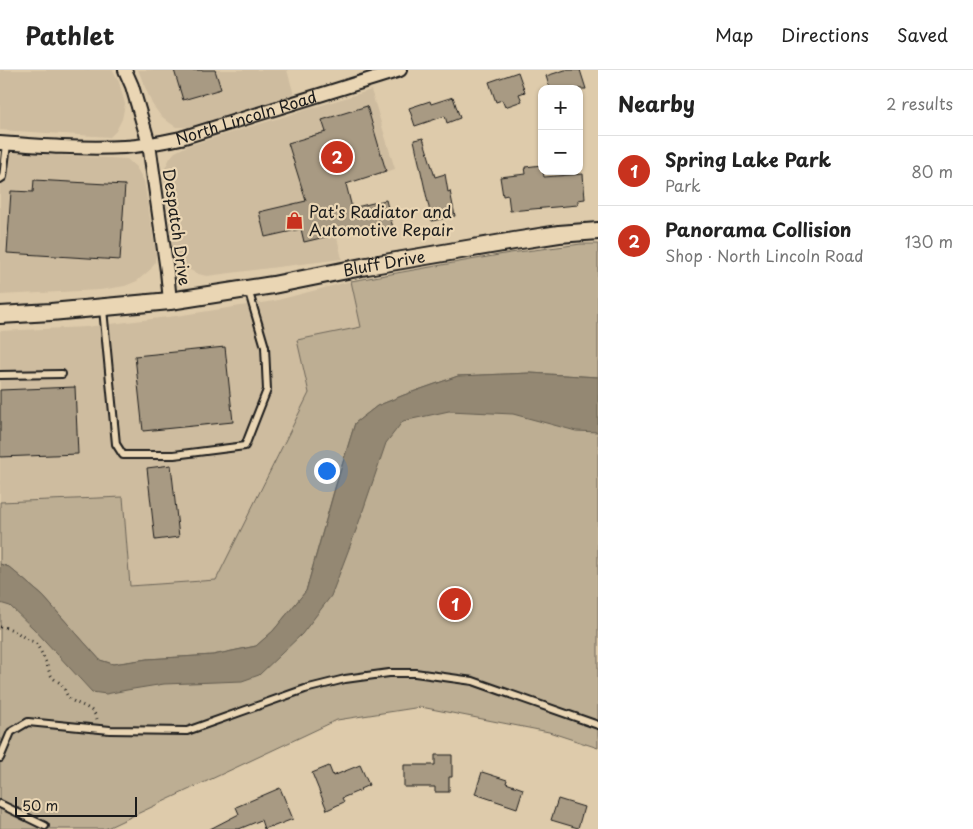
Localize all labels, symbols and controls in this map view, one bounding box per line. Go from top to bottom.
text: Pathlet [25,17,115,53]
text: Map [715,21,753,48]
text: Directions [781,21,869,48]
text: Saved [897,21,948,48]
street label: North Lincoln Road [172,84,319,150]
map controls [538,85,583,175]
button: + [538,85,583,130]
text: Nearby [618,87,695,119]
text: 2 results [886,91,953,115]
button: − [538,130,583,175]
pin: 2 [321,138,353,176]
text: Spring Lake Park [665,145,831,173]
text: 1 [630,159,638,183]
text: 80 m [911,159,953,183]
street label: Despatch Drive [158,167,198,287]
text: Park [665,173,701,197]
place label: Pat's Radiator and Automotive Repair [309,199,453,241]
shop icon: Pat's Radiator and Automotive Repair [285,211,305,231]
text: Panorama Collision [665,215,852,243]
text: 2 [628,229,640,253]
text: 130 m [905,229,953,253]
street label: Bluff Drive [341,243,427,282]
text: Shop · North Lincoln Road [665,243,863,267]
your location [314,458,340,484]
pin: 1 [439,585,471,623]
scale bar [15,794,138,817]
text: 50 m [22,795,58,816]

